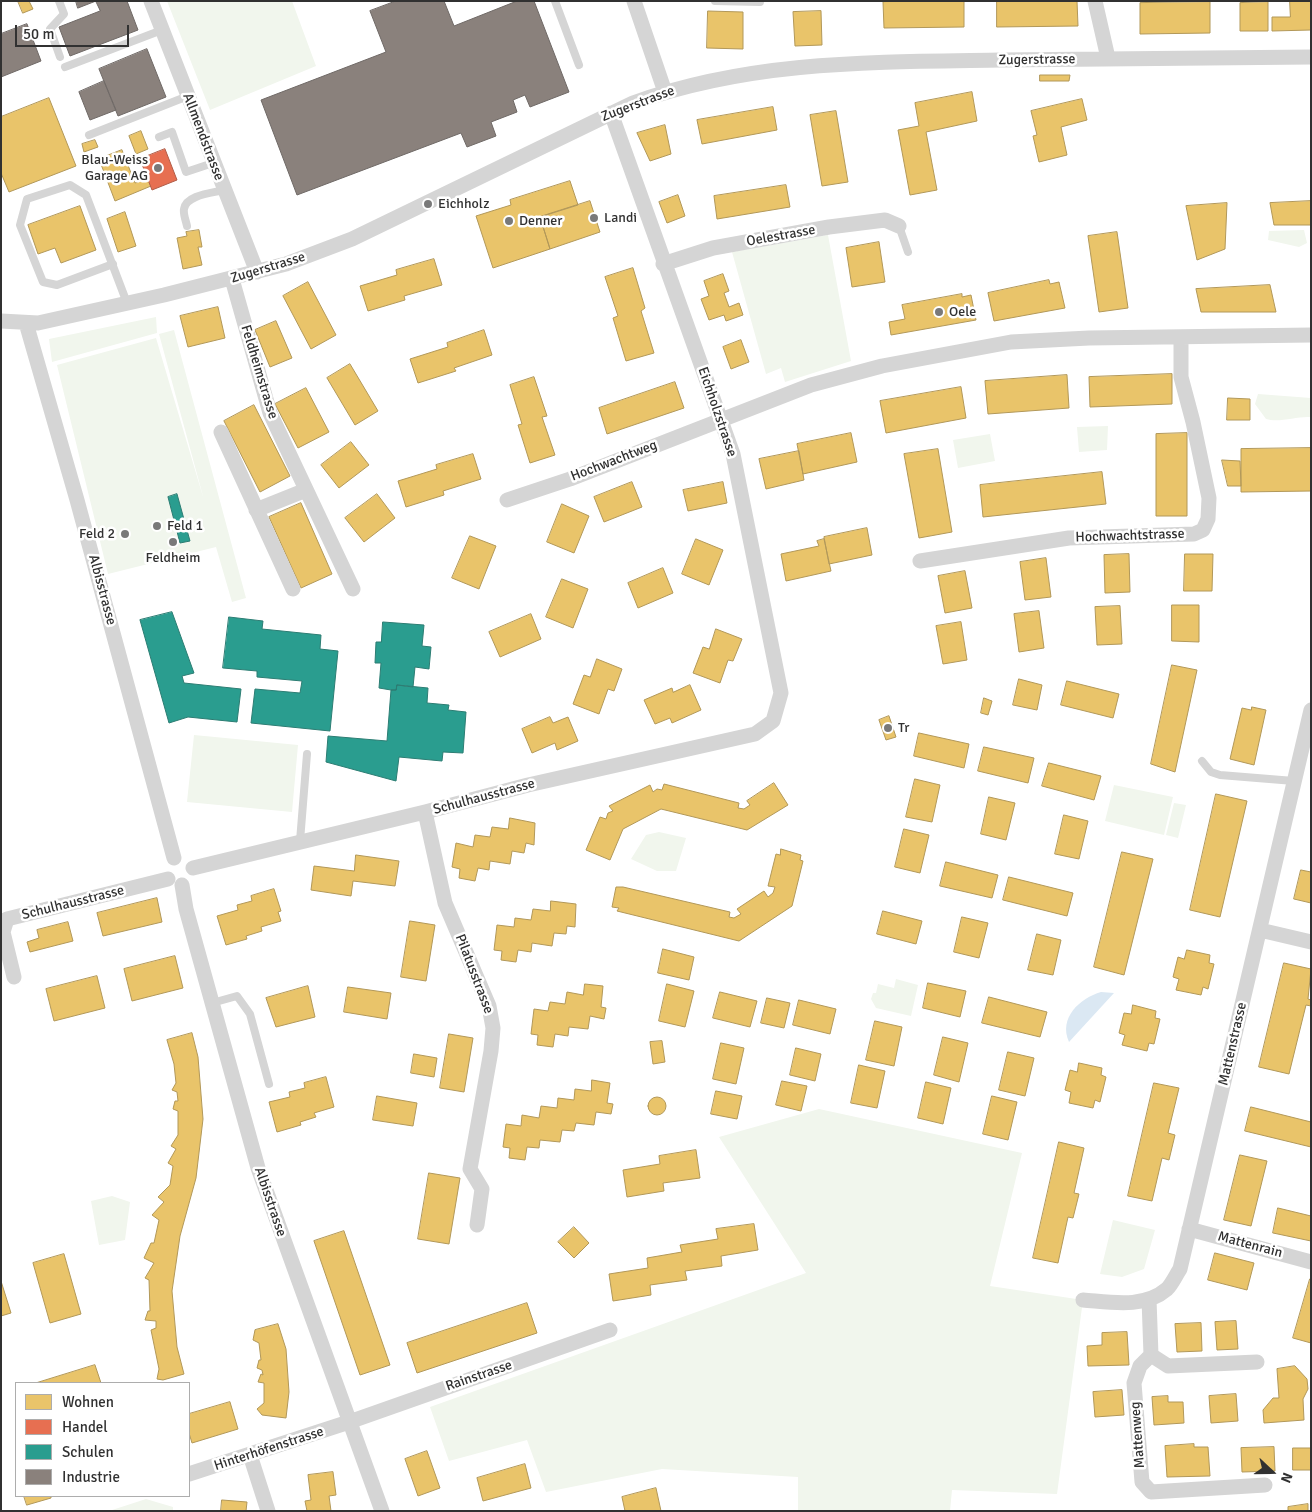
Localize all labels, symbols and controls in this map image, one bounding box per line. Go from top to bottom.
scale bar [18,15,131,47]
text: 50 m [23,25,54,43]
street label: Zugerstrasse [998,51,1076,69]
street label: Zugerstrasse [599,82,677,126]
street label: Allmendstrasse [179,91,227,183]
place label: Blau-Weiss Garage AG [81,152,148,184]
marker: Blau-Weiss Garage AG [152,162,164,174]
place label: Eichholz [438,196,489,212]
marker: Eichholz [422,198,434,210]
place label: Landi [604,210,637,226]
marker: Landi [588,212,600,224]
place label: Denner [519,213,563,229]
marker: Denner [503,215,515,227]
street label: Oelestrasse [745,222,817,250]
street label: Zugerstrasse [229,249,307,287]
place label: Oele [949,304,976,320]
marker: Oele [933,306,945,318]
street label: Feldheimstrasse [237,323,281,421]
street label: Eichholzstrasse [694,365,740,459]
street label: Hochwachtweg [568,437,660,485]
place label: Feld 1 [167,518,203,534]
marker: Feld 1 [151,520,163,532]
place label: Feld 2 [79,526,115,542]
street label: Hochwachtstrasse [1075,526,1185,546]
marker: Feld 2 [119,528,131,540]
marker: Feldheim [167,536,179,548]
place label: Feldheim [146,550,200,566]
street label: Albisstrasse [85,553,119,627]
place label: Tr [898,720,909,736]
marker: Tr [882,722,894,734]
street label: Schulhausstrasse [431,775,537,819]
street label: Schulhausstrasse [20,882,126,924]
street label: Pilatusstrasse [451,932,497,1016]
street label: Mattenstrasse [1215,1001,1251,1087]
street label: Albisstrasse [250,1165,290,1239]
street label: Mattenrain [1216,1228,1284,1262]
street label: Rainstrasse [444,1357,514,1395]
legend [15,1382,190,1497]
text: Wohnen [62,1393,114,1411]
street label: Mattenweg [1127,1401,1149,1469]
text: Handel [62,1418,108,1436]
street label: Hinterhöfenstrasse [212,1423,326,1475]
text: Schulen [62,1443,114,1461]
north arrow [1247,1447,1297,1497]
text: Industrie [62,1468,120,1486]
text: N [1277,1470,1296,1485]

